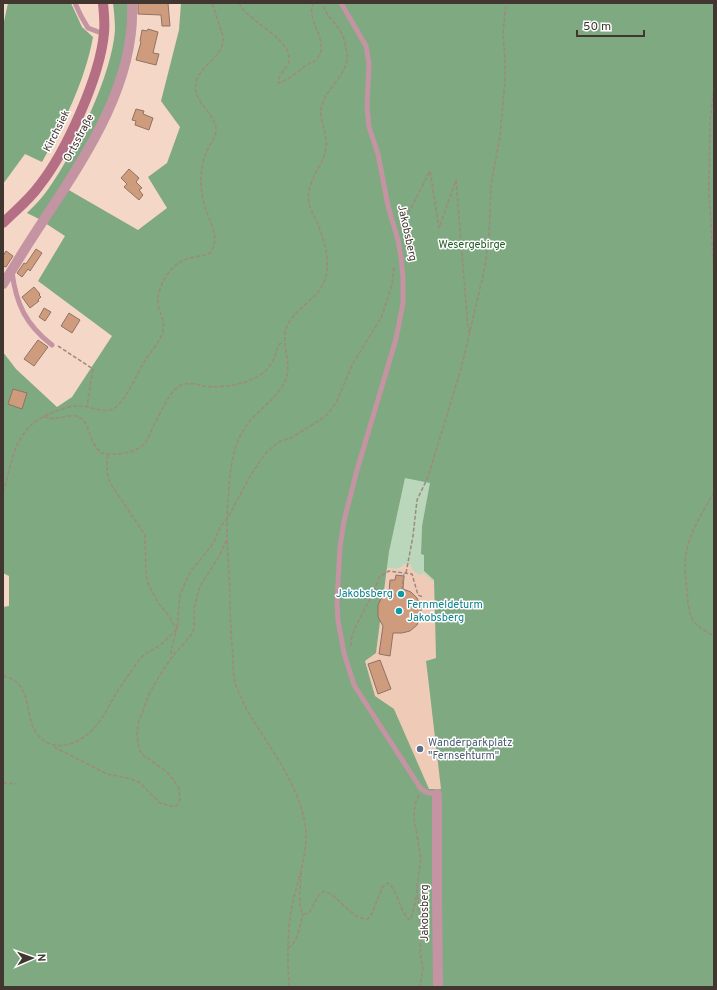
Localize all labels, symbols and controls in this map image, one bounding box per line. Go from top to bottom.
scale bar [577,12,644,38]
text: 50 m [583,19,611,35]
street label: Kirchsiek [40,107,74,154]
street label: Ortsstraße [61,112,98,164]
street label: Jakobsberg [394,204,420,262]
park label: Wesergebirge [438,238,506,252]
place label: Jakobsberg [336,587,393,601]
marker: Jakobsberg [396,589,406,599]
place label: Fernmeldeturm Jakobsberg [407,598,483,625]
marker: Fernmeldeturm Jakobsberg [394,606,404,616]
place label: Wanderparkplatz "Fernsehturm" [428,736,512,763]
marker: Wanderparkplatz "Fernsehturm" [415,744,425,754]
street label: Jakobsberg [418,884,432,942]
north arrow [12,938,52,978]
text: N [34,953,48,962]

